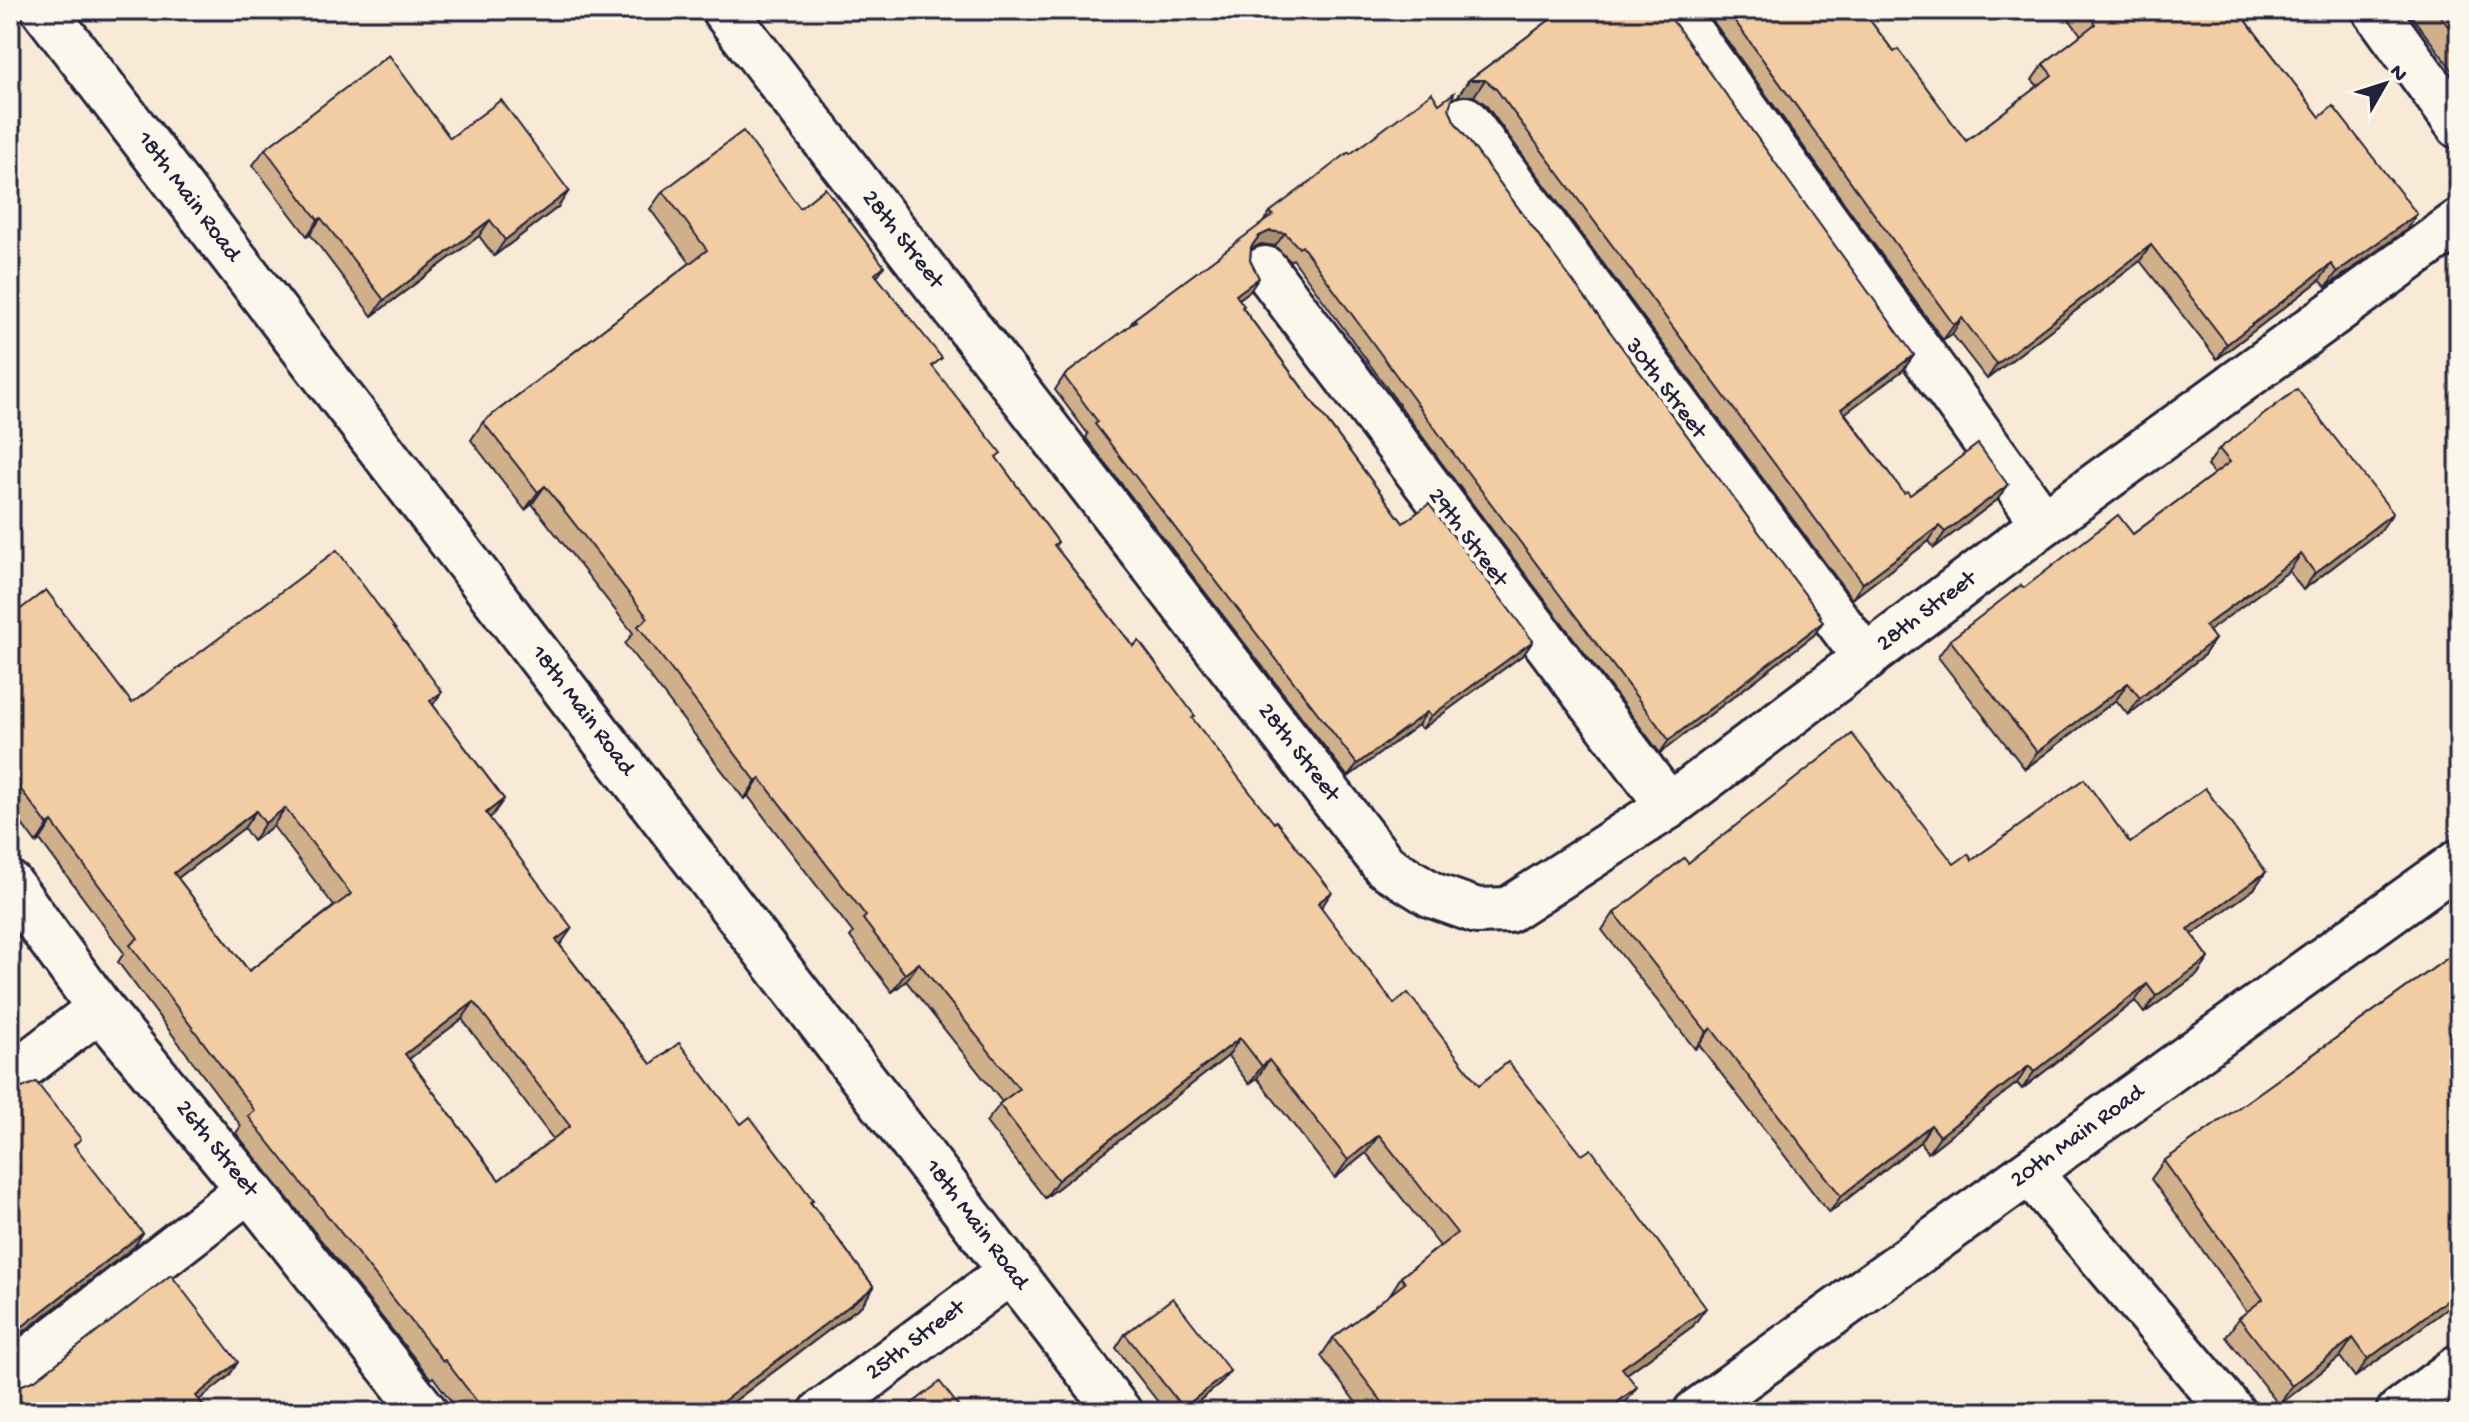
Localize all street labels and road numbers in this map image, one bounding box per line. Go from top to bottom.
street label: 18th Main Road [129,125,248,270]
street label: 28th Street [854,185,951,297]
street label: 30th Street [1617,332,1714,447]
street label: 29th Street [1420,483,1515,595]
street label: 28th Street [1871,564,1984,659]
street label: 18th Main Road [523,639,642,784]
street label: 28th Street [1250,698,1347,810]
street label: 20th Main Road [2005,1078,2152,1195]
street label: 26th Street [168,1095,265,1205]
street label: 18th Main Road [917,1153,1036,1298]
street label: 25th Street [861,1293,973,1388]

